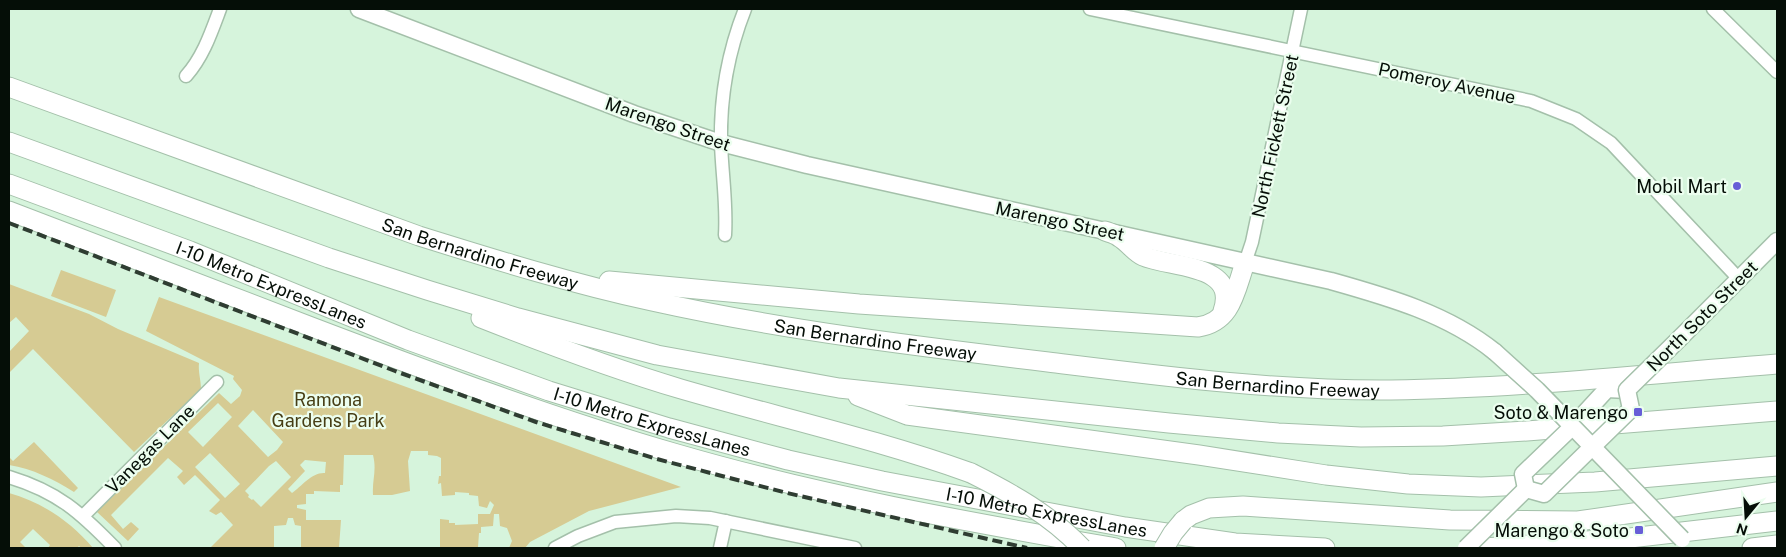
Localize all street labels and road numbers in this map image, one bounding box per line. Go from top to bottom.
street label: North Fickett Street [1247,52,1303,220]
street label: Pomeroy Avenue [1376,58,1518,108]
street label: Marengo Street [603,93,733,155]
street label: Marengo Street [994,197,1126,245]
street label: San Bernardino Freeway [379,213,581,293]
street label: I-10 Metro ExpressLanes [173,236,370,333]
street label: North Soto Street [1642,256,1762,376]
street label: San Bernardino Freeway [772,314,978,364]
street label: San Bernardino Freeway [1175,367,1380,401]
street label: I-10 Metro ExpressLanes [551,383,753,460]
street label: Vanegas Lane [101,400,199,498]
street label: I-10 Metro ExpressLanes [944,483,1148,541]

